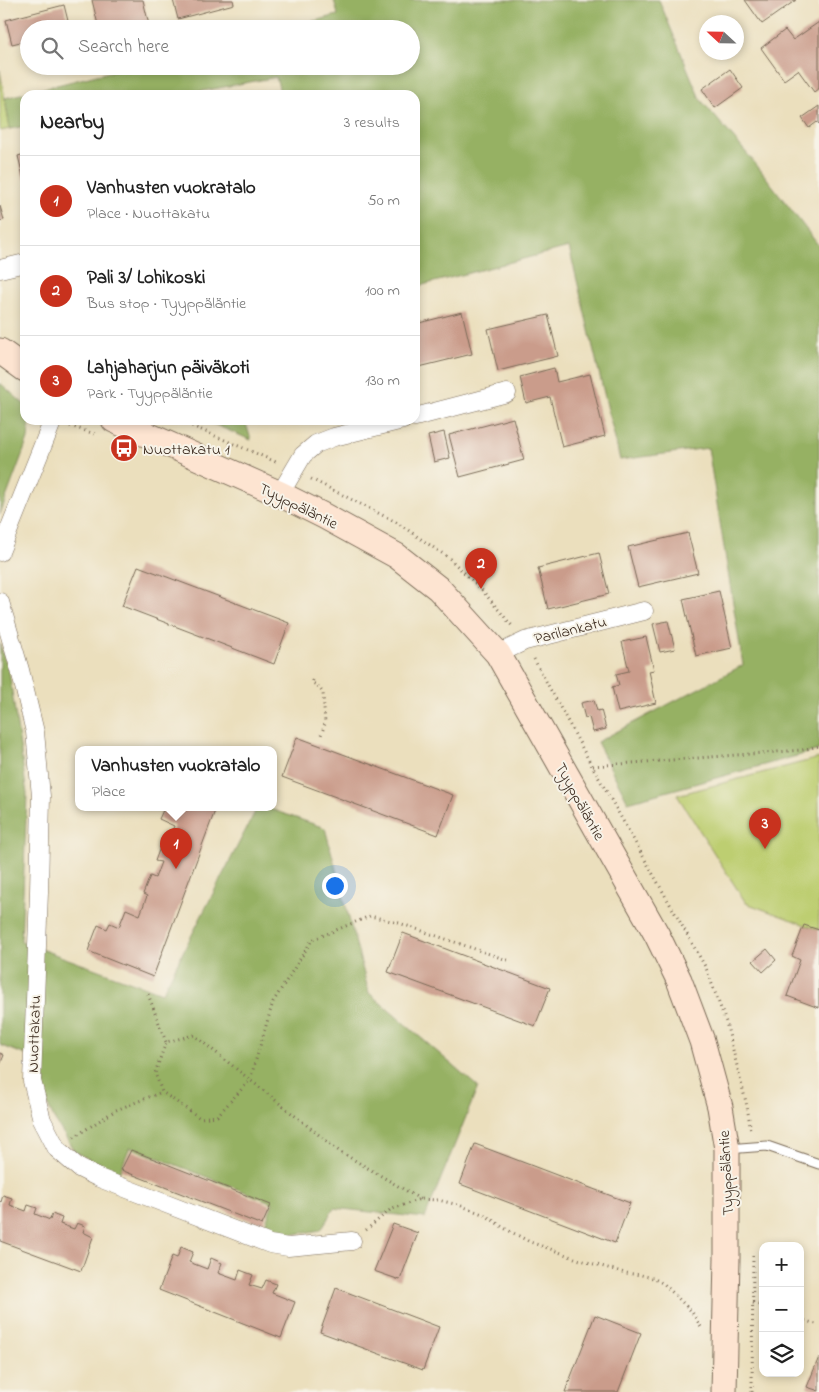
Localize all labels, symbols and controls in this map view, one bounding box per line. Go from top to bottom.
north arrow [699,15,744,60]
search box [20,20,420,75]
icon: search [38,34,66,62]
text: Search here [78,34,169,61]
text: Nearby [40,108,104,138]
text: 3 results [344,111,400,135]
text: Vanhusten vuokratalo [87,175,256,202]
text: 1 [53,189,59,213]
text: 50 m [368,189,400,213]
text: Place · Nuottakatu [87,202,210,226]
text: Pali 3/ Lohikoski [87,265,205,292]
text: 2 [52,279,60,303]
text: 100 m [365,279,400,303]
text: Bus stop · Tyyppäläntie [87,292,246,316]
text: Lahjaharjun päiväkoti [87,355,250,382]
text: 3 [53,369,59,393]
text: 130 m [365,369,400,393]
text: Park · Tyyppäläntie [87,382,213,406]
bus stop icon: Nuottakatu 1 [109,433,139,463]
place label: Nuottakatu 1 [143,438,230,462]
street label: Tyyppäläntie [255,477,342,537]
pin: 2 [465,548,497,589]
street label: Parilankatu [532,610,609,652]
popup [75,746,277,811]
text: Vanhusten vuokratalo [92,753,260,780]
street label: Tyyppäläntie [548,759,611,846]
text: Place [92,780,126,804]
pin: 3 [749,808,781,849]
pin: 1 [160,828,192,869]
your location [322,873,348,899]
street label: Nuottakatu [22,995,48,1073]
street label: Tyyppäläntie [713,1129,741,1216]
map controls [759,1242,804,1377]
button: + [759,1242,804,1287]
button: − [759,1287,804,1332]
button: layers [759,1332,804,1377]

